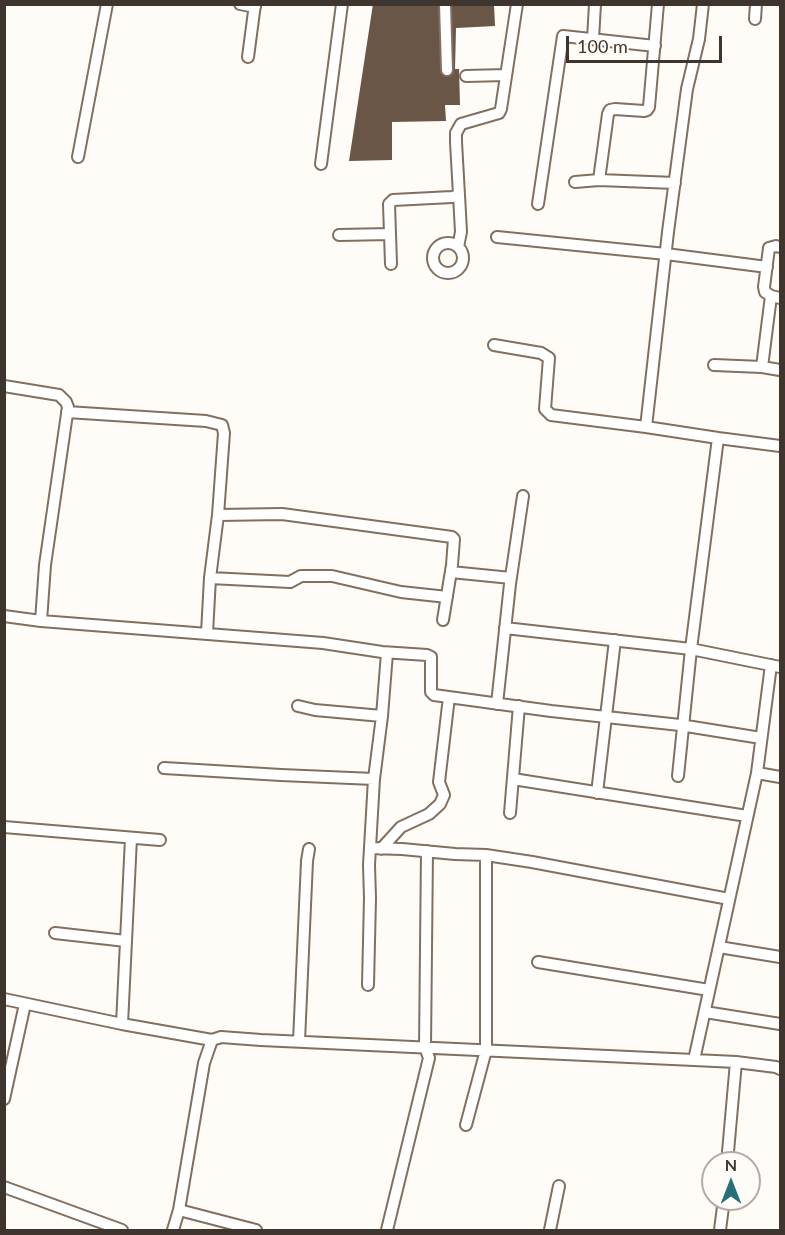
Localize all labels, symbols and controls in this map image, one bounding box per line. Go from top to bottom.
scale bar [569,24,725,62]
text: 100 m [577,35,628,57]
north arrow [701,1151,761,1211]
text: N [725,1155,737,1174]

